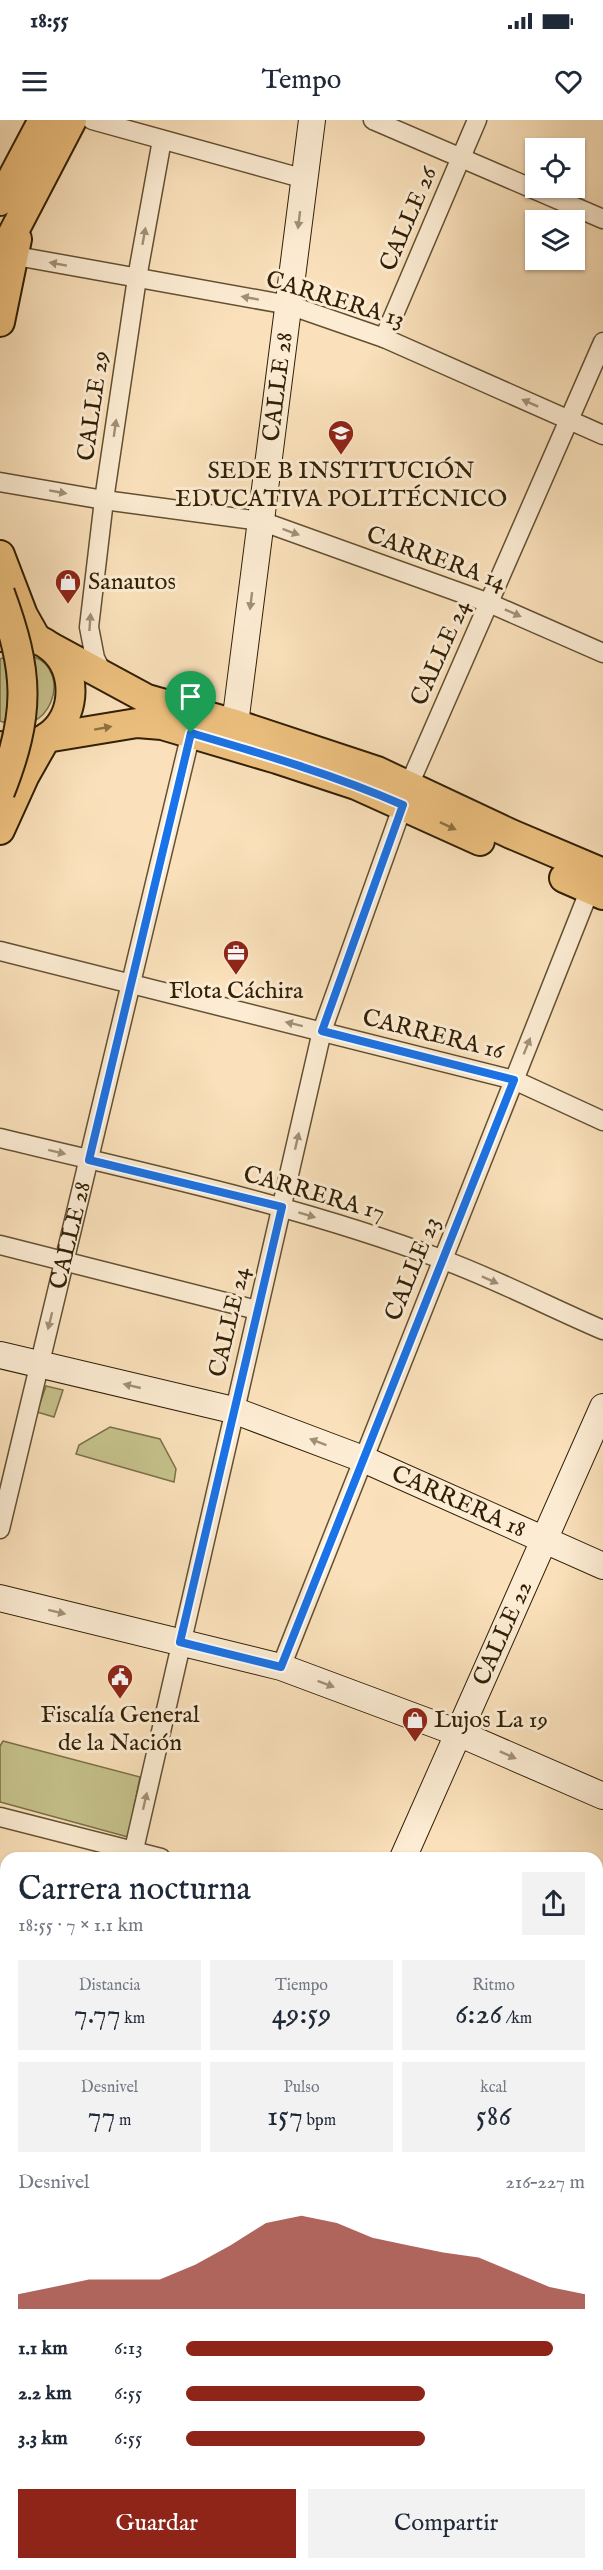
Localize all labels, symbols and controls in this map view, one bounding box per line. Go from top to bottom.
text: 18:55 [30,7,69,35]
text: Tempo [262,64,341,98]
icon: menu [18,65,51,98]
icon: heart [552,65,585,98]
map controls [525,138,585,270]
button: locate [525,138,585,198]
street label: CALLE 26 [373,161,445,276]
one-way arrow [295,210,304,229]
button: layers [525,210,585,270]
one-way arrow [140,226,149,245]
one-way arrow [48,259,67,268]
street label: CARRERA 13 [262,264,408,336]
one-way arrow [240,293,259,302]
street label: CALLE 28 [256,330,300,443]
street label: CALLE 29 [71,349,117,463]
one-way arrow [522,398,539,407]
school or university icon: SEDE B INSTITUCIÓN EDUCATIVA POLITÉCNICO [326,418,356,456]
one-way arrow [110,419,119,438]
place label: SEDE B INSTITUCIÓN EDUCATIVA POLITÉCNICO [175,456,507,515]
one-way arrow [48,488,67,497]
street label: CARRERA 14 [362,519,510,599]
one-way arrow [282,527,300,537]
shop icon: Sanautos [53,567,83,605]
place label: Sanautos [88,567,176,598]
one-way arrow [246,591,255,610]
street label: CALLE 24 [404,595,478,711]
one-way arrow [504,609,522,619]
one-way arrow [86,612,95,631]
pin [165,671,216,733]
icon: arrive [174,680,207,713]
one-way arrow [94,724,113,733]
one-way arrow [439,822,456,831]
office icon: Flota Cáchira [221,938,251,976]
place label: Flota Cáchira [169,976,304,1007]
street label: CARRERA 16 [359,1002,508,1068]
one-way arrow [285,1019,303,1029]
one-way arrow [522,1037,532,1055]
one-way arrow [293,1131,302,1150]
one-way arrow [48,1147,66,1157]
street label: CARRERA 17 [240,1159,388,1229]
street label: CALLE 28 [43,1178,98,1292]
one-way arrow [298,1211,316,1220]
street label: CALLE 23 [378,1212,448,1326]
street label: CALLE 24 [202,1264,258,1380]
one-way arrow [482,1276,499,1285]
one-way arrow [45,1312,54,1331]
one-way arrow [123,1381,141,1391]
one-way arrow [309,1437,327,1447]
street label: CARRERA 18 [386,1458,531,1545]
street label: CALLE 22 [466,1576,540,1691]
one-way arrow [48,1608,66,1618]
public building icon: Fiscalía General de la Nación [105,1662,135,1700]
one-way arrow [317,1680,335,1689]
place label: Fiscalía General de la Nación [40,1700,200,1759]
shop icon: Lujos La 19 [400,1705,430,1743]
place label: Lujos La 19 [434,1705,548,1736]
one-way arrow [499,1750,517,1760]
one-way arrow [140,1792,150,1811]
text: Carrera nocturna [18,1869,251,1911]
button: share [522,1872,585,1935]
text: 18:55 · 7 × 1.1 km [18,1913,144,1938]
text: Distancia [79,1976,140,1996]
text: Tiempo [275,1976,328,1996]
text: Ritmo [472,1976,515,1996]
text: 7.77 [74,1996,121,2034]
text: 49:59 [272,1996,331,2034]
text: 6:26 [455,1996,502,2034]
text: km [121,2009,145,2029]
text: /km [502,2009,532,2029]
text: Desnivel [81,2078,138,2098]
text: Pulso [283,2078,320,2098]
text: kcal [480,2078,507,2098]
text: 77 [88,2098,116,2136]
text: 157 [267,2098,303,2136]
text: 586 [476,2098,511,2136]
text: m [116,2111,131,2131]
text: bpm [303,2111,336,2131]
text: Desnivel [18,2170,90,2195]
text: 216–227 m [505,2170,585,2195]
text: 1.1 km [18,2336,68,2361]
text: 6:13 [114,2336,143,2361]
text: 2.2 km [18,2381,72,2406]
text: 6:55 [114,2381,142,2406]
text: 3.3 km [18,2426,68,2451]
text: 6:55 [114,2426,142,2451]
button: Guardar [18,2489,296,2558]
button: Compartir [308,2489,585,2558]

